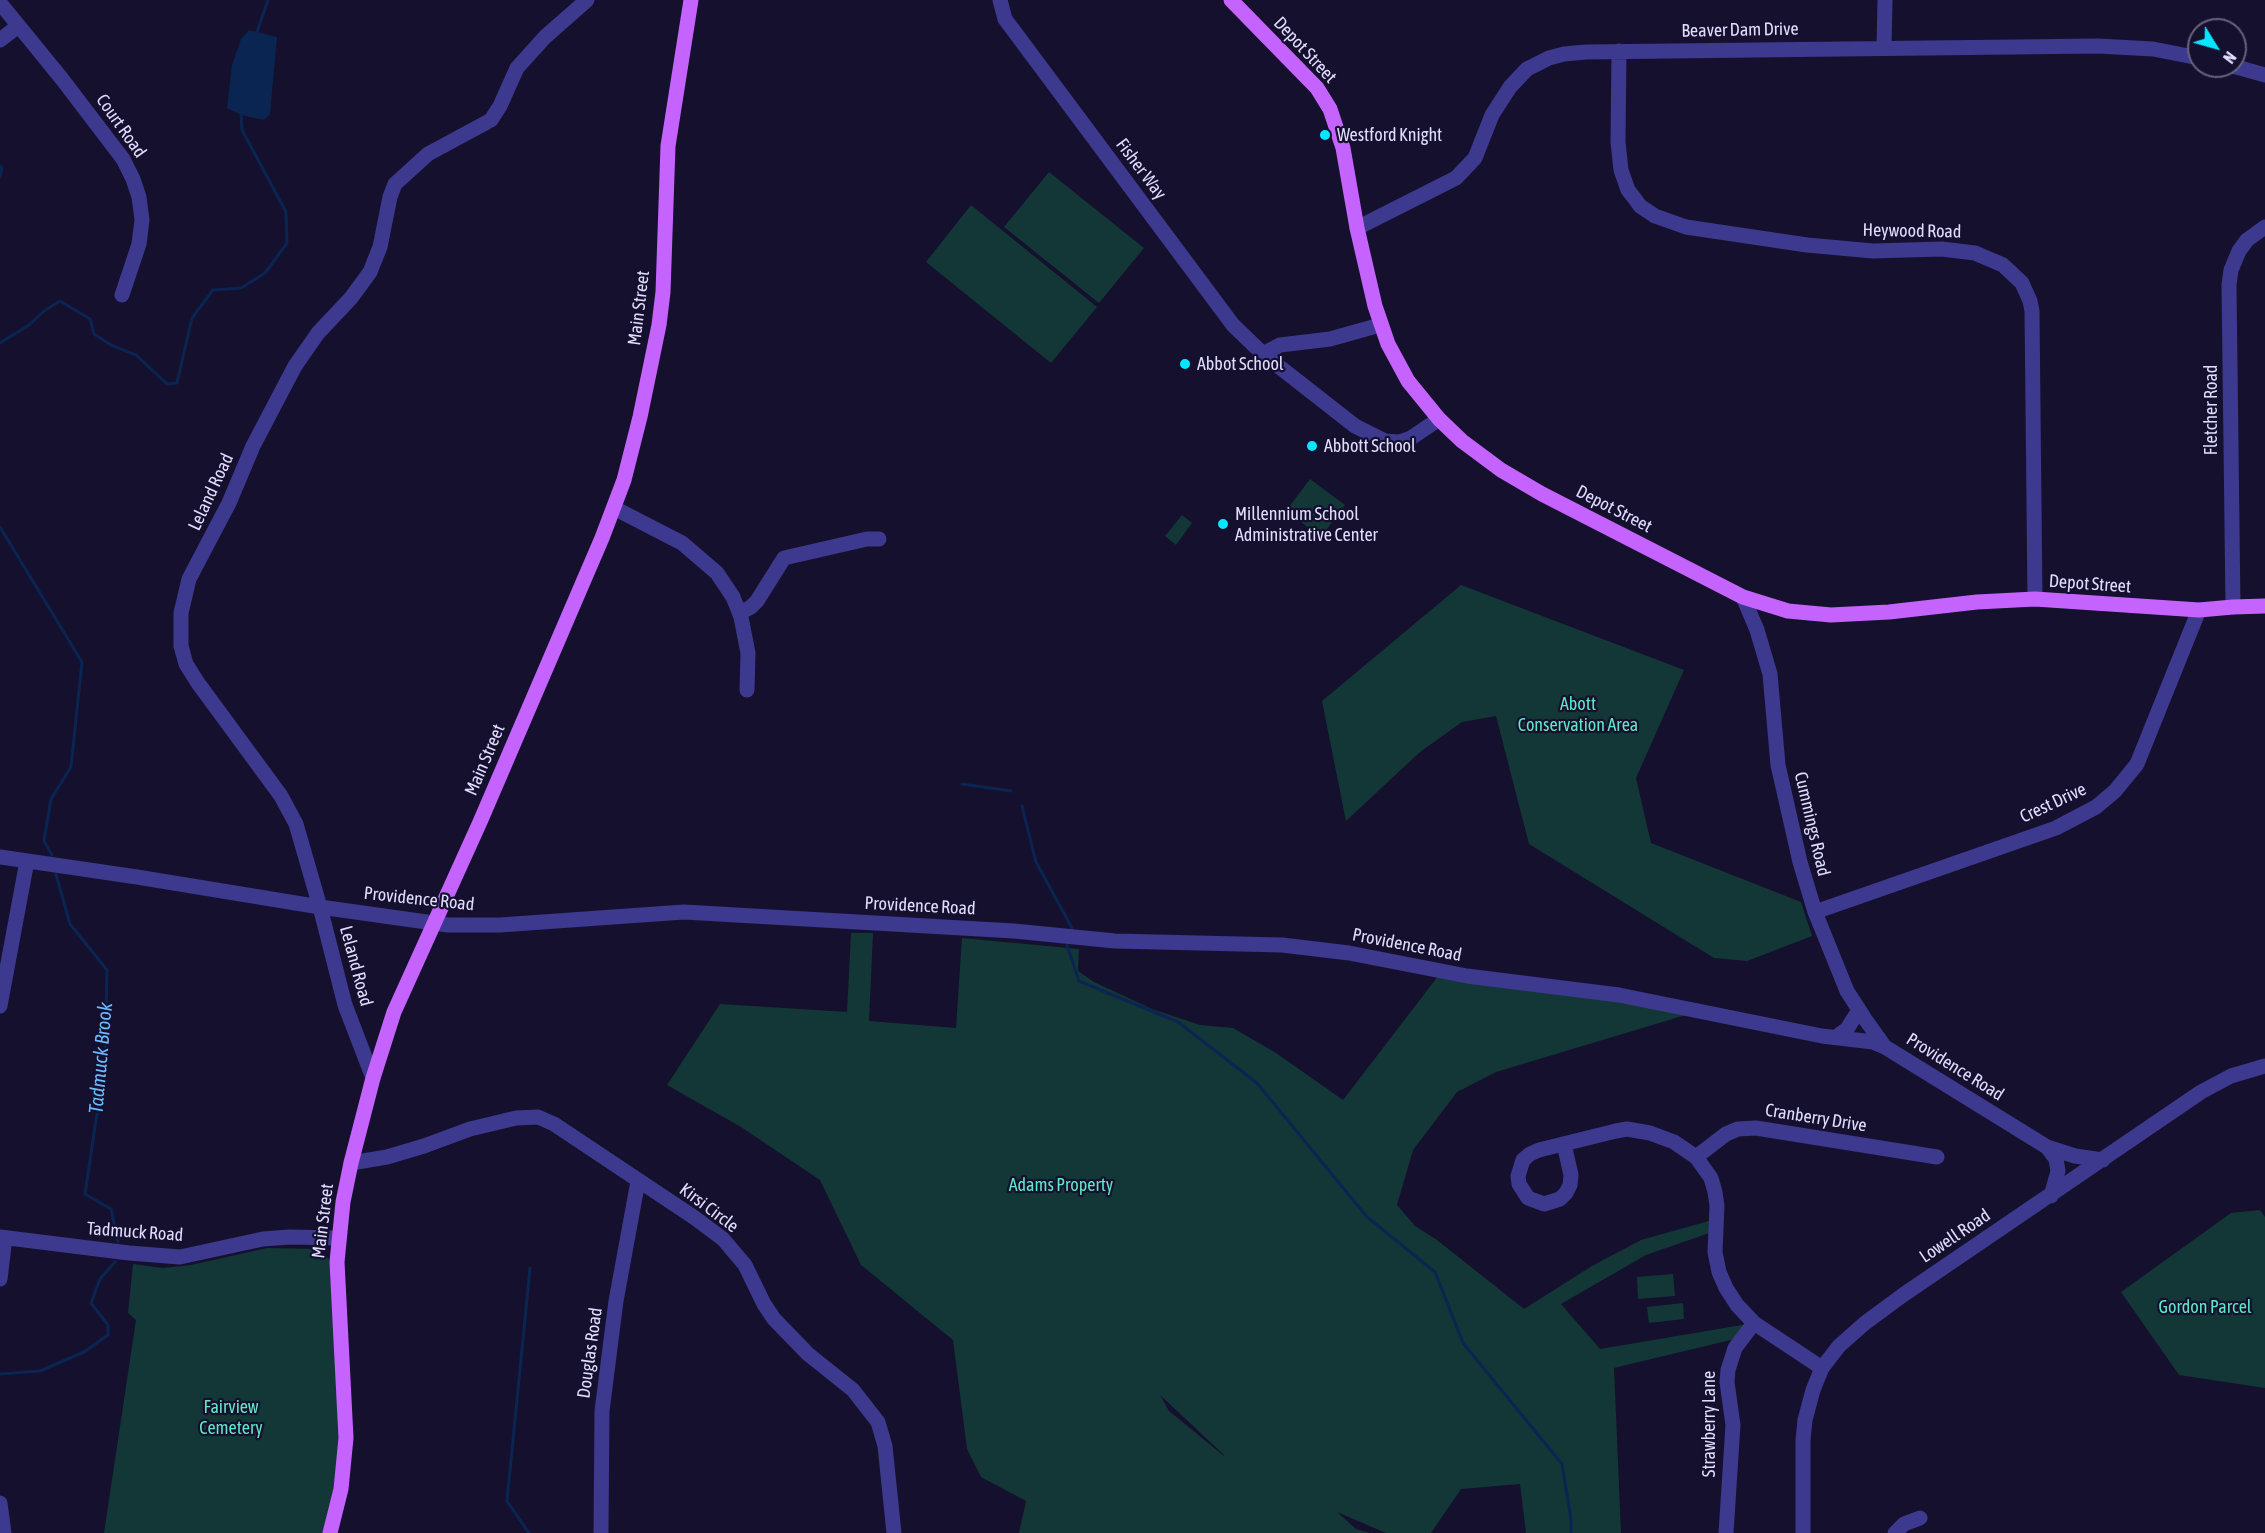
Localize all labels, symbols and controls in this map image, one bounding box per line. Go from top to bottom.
street label: Depot Street [1269,13,1341,87]
street label: Beaver Dam Drive [1681,18,1799,42]
north arrow [2187,18,2247,78]
text: N [2220,48,2240,67]
street label: Court Road [91,90,151,162]
place label: Westford Knight [1337,124,1442,146]
marker: Westford Knight [1318,128,1332,142]
street label: Fisher Way [1111,134,1171,204]
street label: Heywood Road [1862,219,1962,243]
street label: Main Street [624,269,654,347]
place label: Abbot School [1197,353,1284,375]
marker: Abbot School [1178,357,1192,371]
street label: Fletcher Road [2200,365,2222,455]
place label: Abbott School [1324,435,1416,457]
marker: Abbott School [1305,439,1319,453]
street label: Leland Road [184,450,238,534]
street label: Depot Street [1572,481,1656,537]
place label: Millennium School Administrative Center [1235,503,1378,546]
marker: Millennium School Administrative Center [1216,517,1230,531]
street label: Depot Street [2048,570,2132,598]
park label: Abott Conservation Area [1518,693,1638,736]
street label: Main Street [460,721,510,799]
street label: Cummings Road [1789,770,1835,878]
street label: Crest Drive [2016,778,2090,828]
street label: Providence Road [363,882,475,916]
street label: Providence Road [864,892,976,920]
street label: Leland Road [335,923,377,1009]
street label: Providence Road [1350,924,1464,966]
water label: Tadmuck Brook [84,1001,118,1115]
street label: Providence Road [1902,1028,2008,1106]
street label: Cranberry Drive [1764,1099,1868,1137]
park label: Adams Property [1009,1174,1113,1196]
street label: Kirsi Circle [675,1179,743,1237]
street label: Main Street [308,1182,338,1260]
street label: Lowell Road [1916,1205,1994,1267]
street label: Tadmuck Road [86,1218,184,1246]
park label: Gordon Parcel [2158,1296,2252,1318]
street label: Douglas Road [573,1306,607,1400]
street label: Strawberry Lane [1698,1371,1720,1477]
park label: Fairview Cemetery [199,1396,263,1438]

